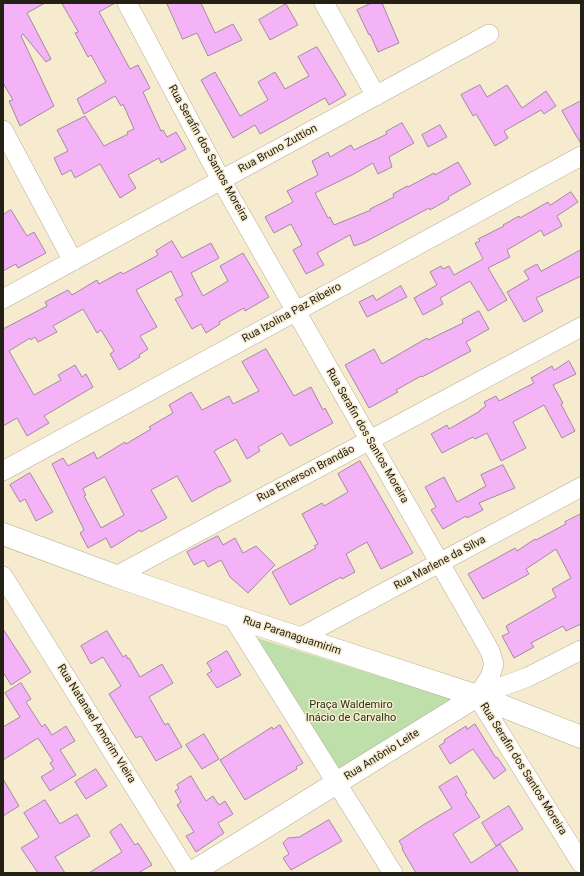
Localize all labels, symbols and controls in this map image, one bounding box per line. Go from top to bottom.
street label: Rua Serafin dos Santos Moreira [165,83,251,223]
street label: Rua Bruno Zuttion [236,122,320,176]
street label: Rua Izolina Paz Ribeiro [240,280,344,346]
street label: Rua Serafin dos Santos Moreira [323,366,411,506]
street label: Rua Emerson Brandão [255,443,357,505]
street label: Rua Marlene da Silva [392,533,488,593]
street label: Rua Paranaguamirim [241,614,343,658]
street label: Rua Natanael Amorim Vieira [54,662,138,786]
park label: Praça Waldemiro Inácio de Carvalho [306,698,396,724]
street label: Rua Serafin dos Santos Moreira [477,700,569,838]
street label: Rua Antônio Leite [342,727,422,783]

